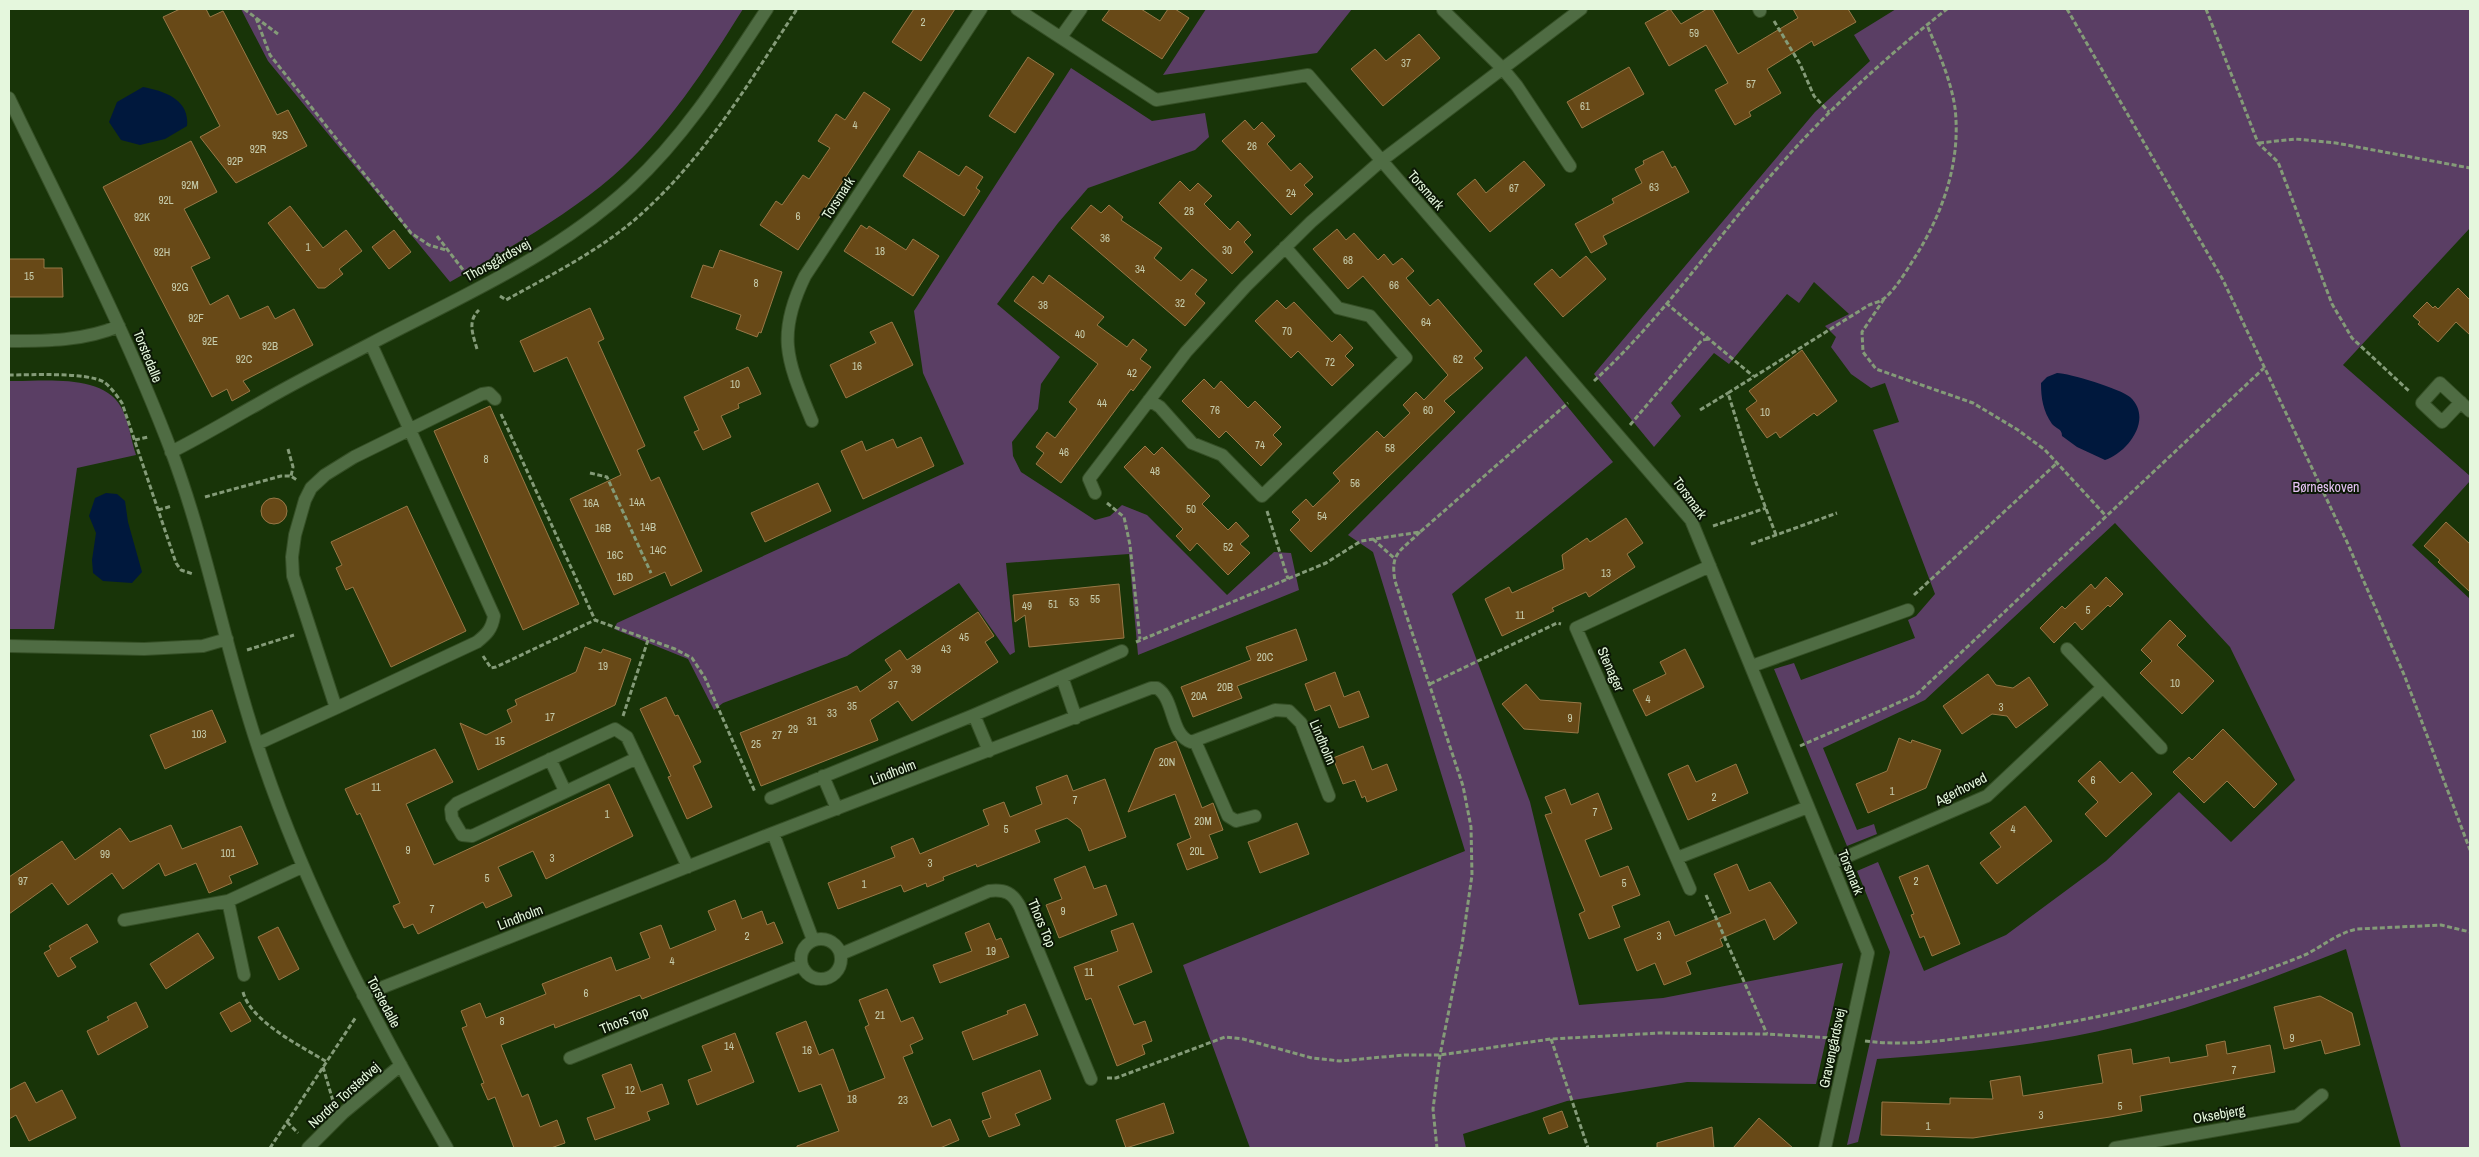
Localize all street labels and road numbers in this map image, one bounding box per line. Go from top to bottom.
street label: Torsmark [1404,166,1448,214]
street label: Torsmark [818,173,859,223]
street label: Thorsgårdsvej [461,234,533,286]
street label: Torstedalle [129,327,167,385]
street label: Torsmark [1669,474,1711,523]
street label: Stenager [1593,644,1629,694]
street label: Lindholm [1305,717,1341,767]
street label: Lindholm [868,755,918,789]
street label: Agerhoved [1931,768,1990,810]
street label: Torsmark [1834,847,1868,897]
street label: Thors Top [1024,896,1060,950]
street label: Lindholm [495,900,545,934]
street label: Torstedalle [363,973,405,1031]
street label: Thors Top [597,1002,651,1038]
street label: Gravengårdsvej [1815,1006,1849,1090]
street label: Nordre Torstedvej [304,1058,384,1132]
street label: Oksebjerg [2192,1100,2247,1127]

